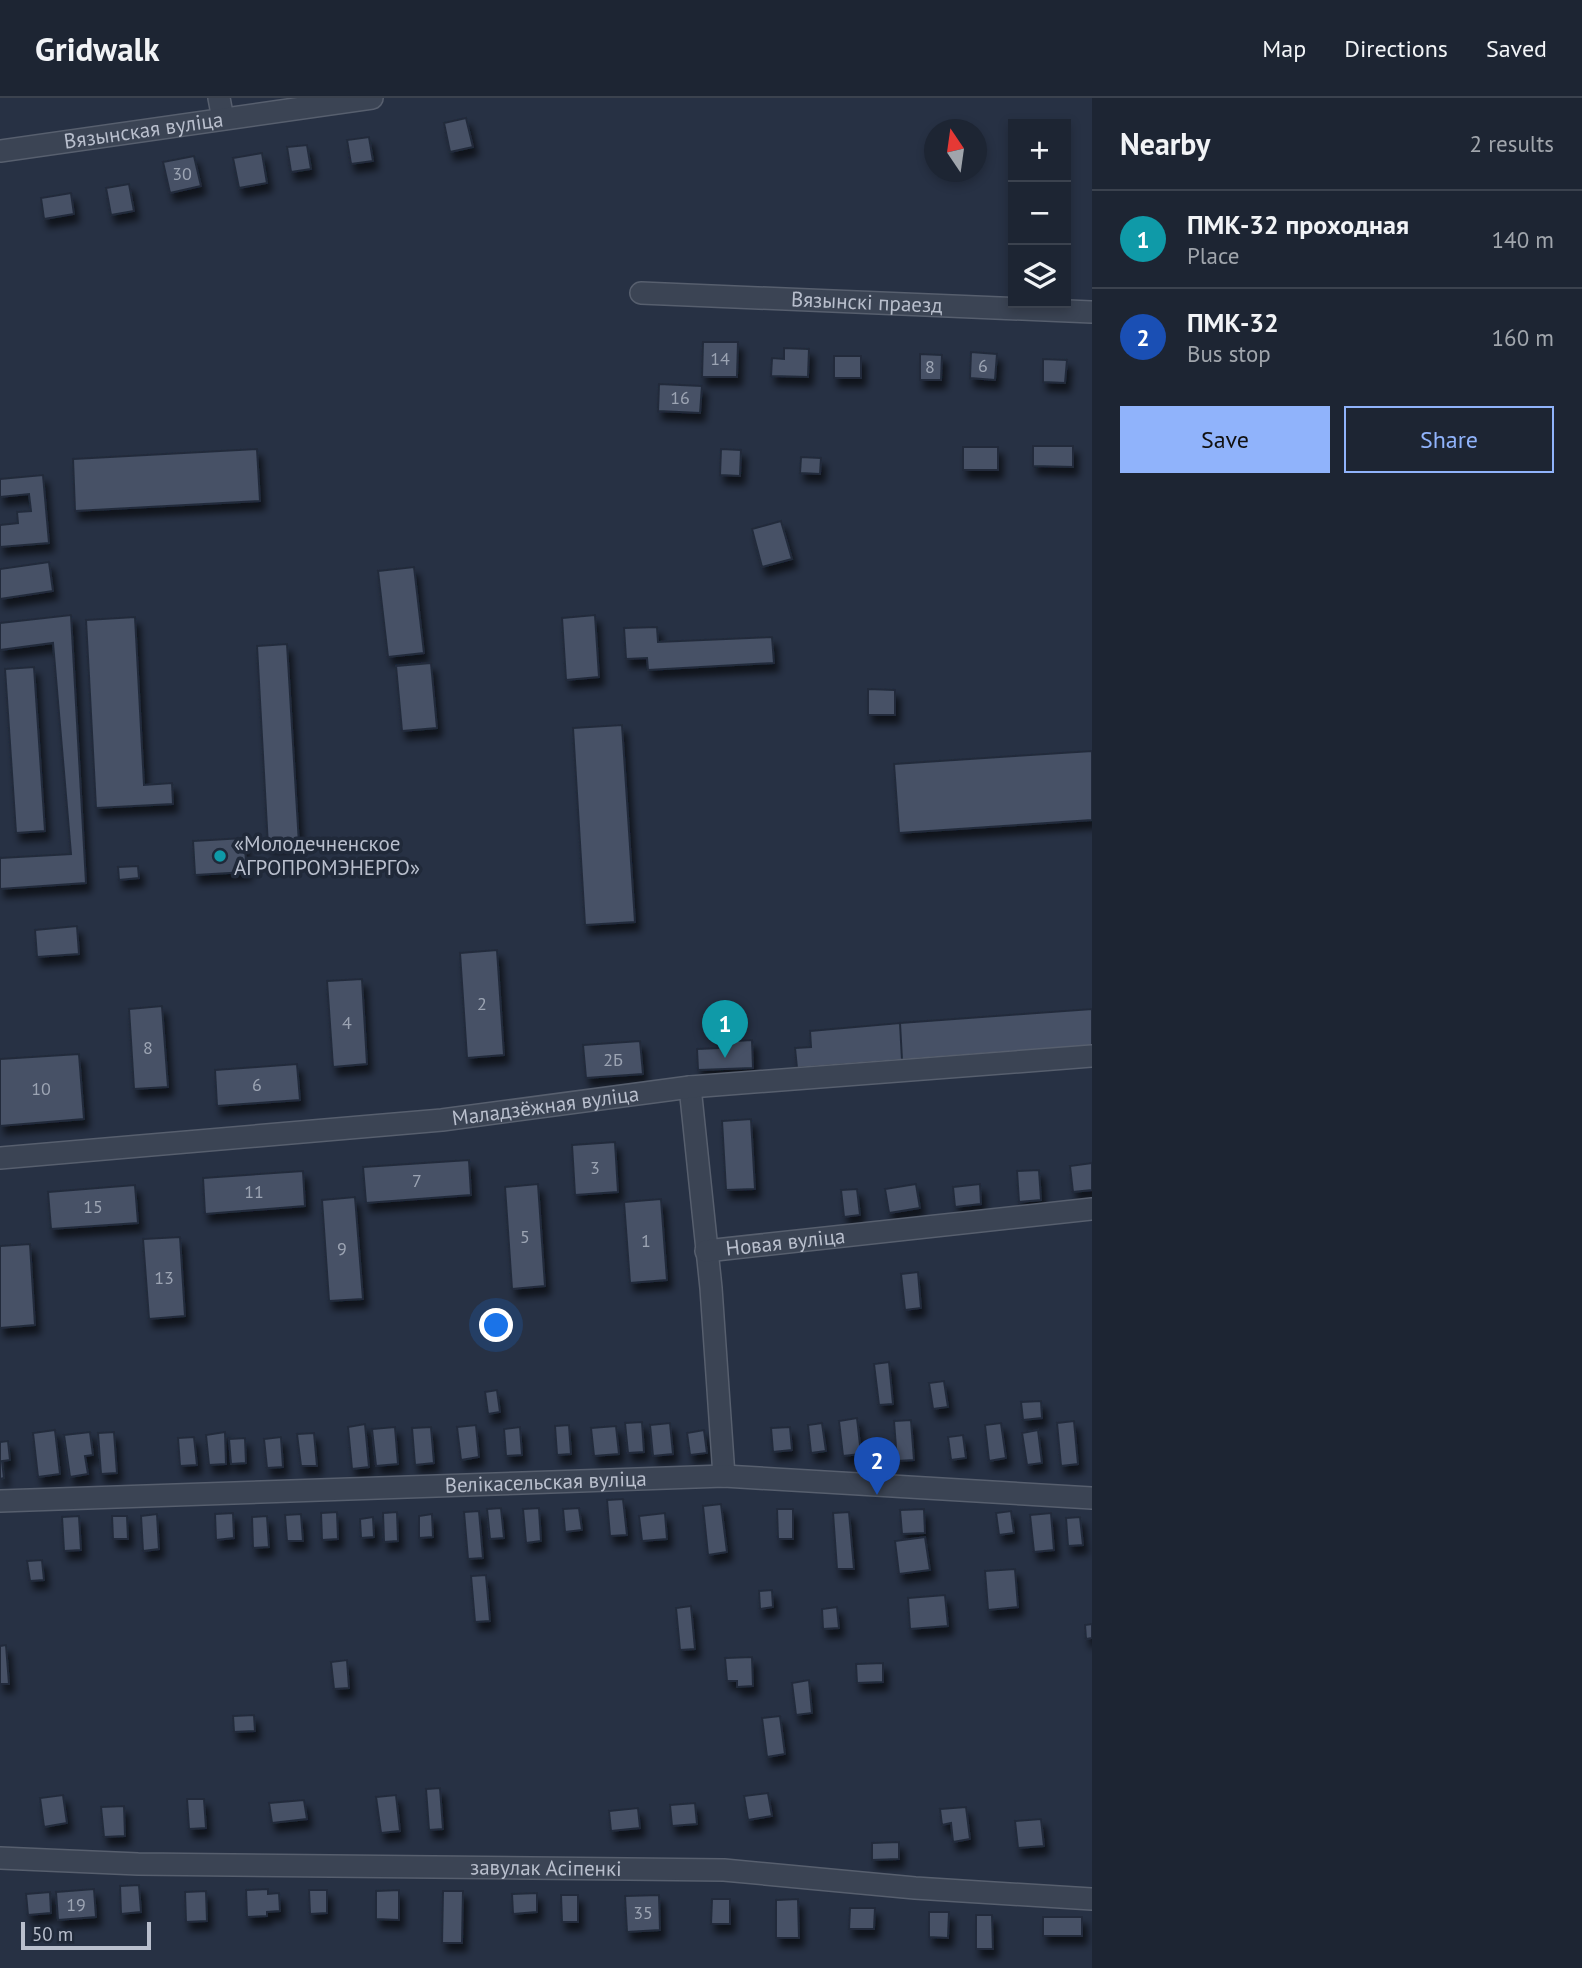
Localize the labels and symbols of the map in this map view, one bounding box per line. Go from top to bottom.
street label: Вязынская вуліца [62,105,225,155]
north arrow [924,119,987,182]
house number: 30 [172,162,192,185]
street label: Вязынскі праезд [790,285,943,319]
house number: 14 [710,347,730,370]
house number: 6 [978,354,988,377]
house number: 8 [925,355,935,378]
house number: 16 [670,386,690,409]
place label: «Молодечненское АГРОПРОМЭНЕРГО» [234,830,420,881]
marker: «Молодечненское АГРОПРОМЭНЕРГО» [212,848,228,864]
house number: 2 [477,992,487,1015]
pin: 1 [702,1000,748,1058]
house number: 4 [342,1011,352,1034]
house number: 8 [143,1036,153,1059]
house number: 2Б [603,1048,623,1071]
house number: 6 [252,1073,262,1096]
house number: 10 [31,1077,51,1100]
street label: Маладзёжная вуліца [450,1080,641,1132]
house number: 3 [590,1156,600,1179]
house number: 7 [412,1169,422,1192]
house number: 11 [244,1180,264,1203]
house number: 15 [83,1195,103,1218]
street label: Новая вуліца [724,1222,847,1262]
house number: 5 [520,1225,530,1248]
house number: 1 [641,1229,651,1252]
house number: 9 [337,1237,347,1260]
house number: 13 [154,1266,174,1289]
your location [479,1308,513,1342]
pin: 2 [854,1437,900,1495]
street label: Велікасельская вуліца [444,1465,647,1499]
street label: завулак Асіпенкі [470,1853,622,1882]
house number: 19 [66,1893,86,1916]
house number: 35 [633,1901,653,1924]
scale bar [21,1919,150,1951]

